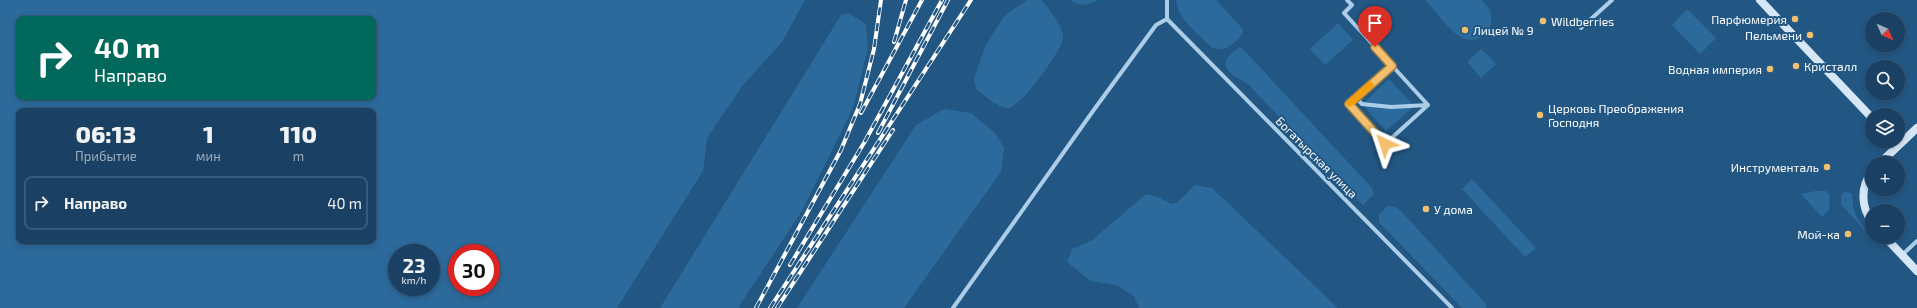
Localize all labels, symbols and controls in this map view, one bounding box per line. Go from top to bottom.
pin [1358,6,1392,47]
icon: arrive [1364,12,1386,34]
place label: Парфюмерия [1711,12,1787,26]
north arrow [1865,12,1905,52]
map controls [1865,12,1905,244]
place label: Wildberries [1551,14,1614,28]
marker: Парфюмерия [1790,14,1800,24]
marker: Wildberries [1538,16,1548,26]
place label: Лицей № 9 [1473,23,1534,37]
marker: Лицей № 9 [1460,25,1470,35]
place label: Пельмени [1745,28,1802,42]
text: 40 m [94,30,160,64]
marker: Пельмени [1805,30,1815,40]
icon: right [28,32,80,84]
place label: Кристалл [1804,59,1857,73]
button: search [1865,60,1905,100]
marker: Кристалл [1791,61,1801,71]
place label: Водная империя [1668,62,1762,76]
text: Направо [94,64,167,86]
marker: Водная империя [1765,64,1775,74]
place label: Церковь Преображения Господня [1548,101,1684,129]
button: layers [1865,108,1905,148]
marker: Церковь Преображения Господня [1535,110,1545,120]
street label: Богатырская улица [1273,113,1361,201]
text: 06:13 [75,119,136,148]
text: 1 [203,119,214,148]
text: 110 [280,119,317,148]
position arrow [1364,123,1406,165]
text: Прибытие [75,148,137,164]
text: мин [196,148,221,164]
text: m [293,148,304,164]
button: + [1865,156,1905,196]
place label: Инструменталь [1731,160,1819,175]
marker: Инструменталь [1822,162,1832,172]
icon: right [30,192,52,214]
text: Направо [64,194,127,212]
text: 40 m [327,194,362,212]
place label: У дома [1434,202,1473,216]
marker: У дома [1421,204,1431,214]
button: − [1865,204,1905,244]
place label: Мой-ка [1797,227,1840,241]
marker: Мой-ка [1843,229,1853,239]
speed limit sign: 30 [448,244,500,296]
text: 23 [403,253,425,277]
text: km/h [402,274,426,286]

